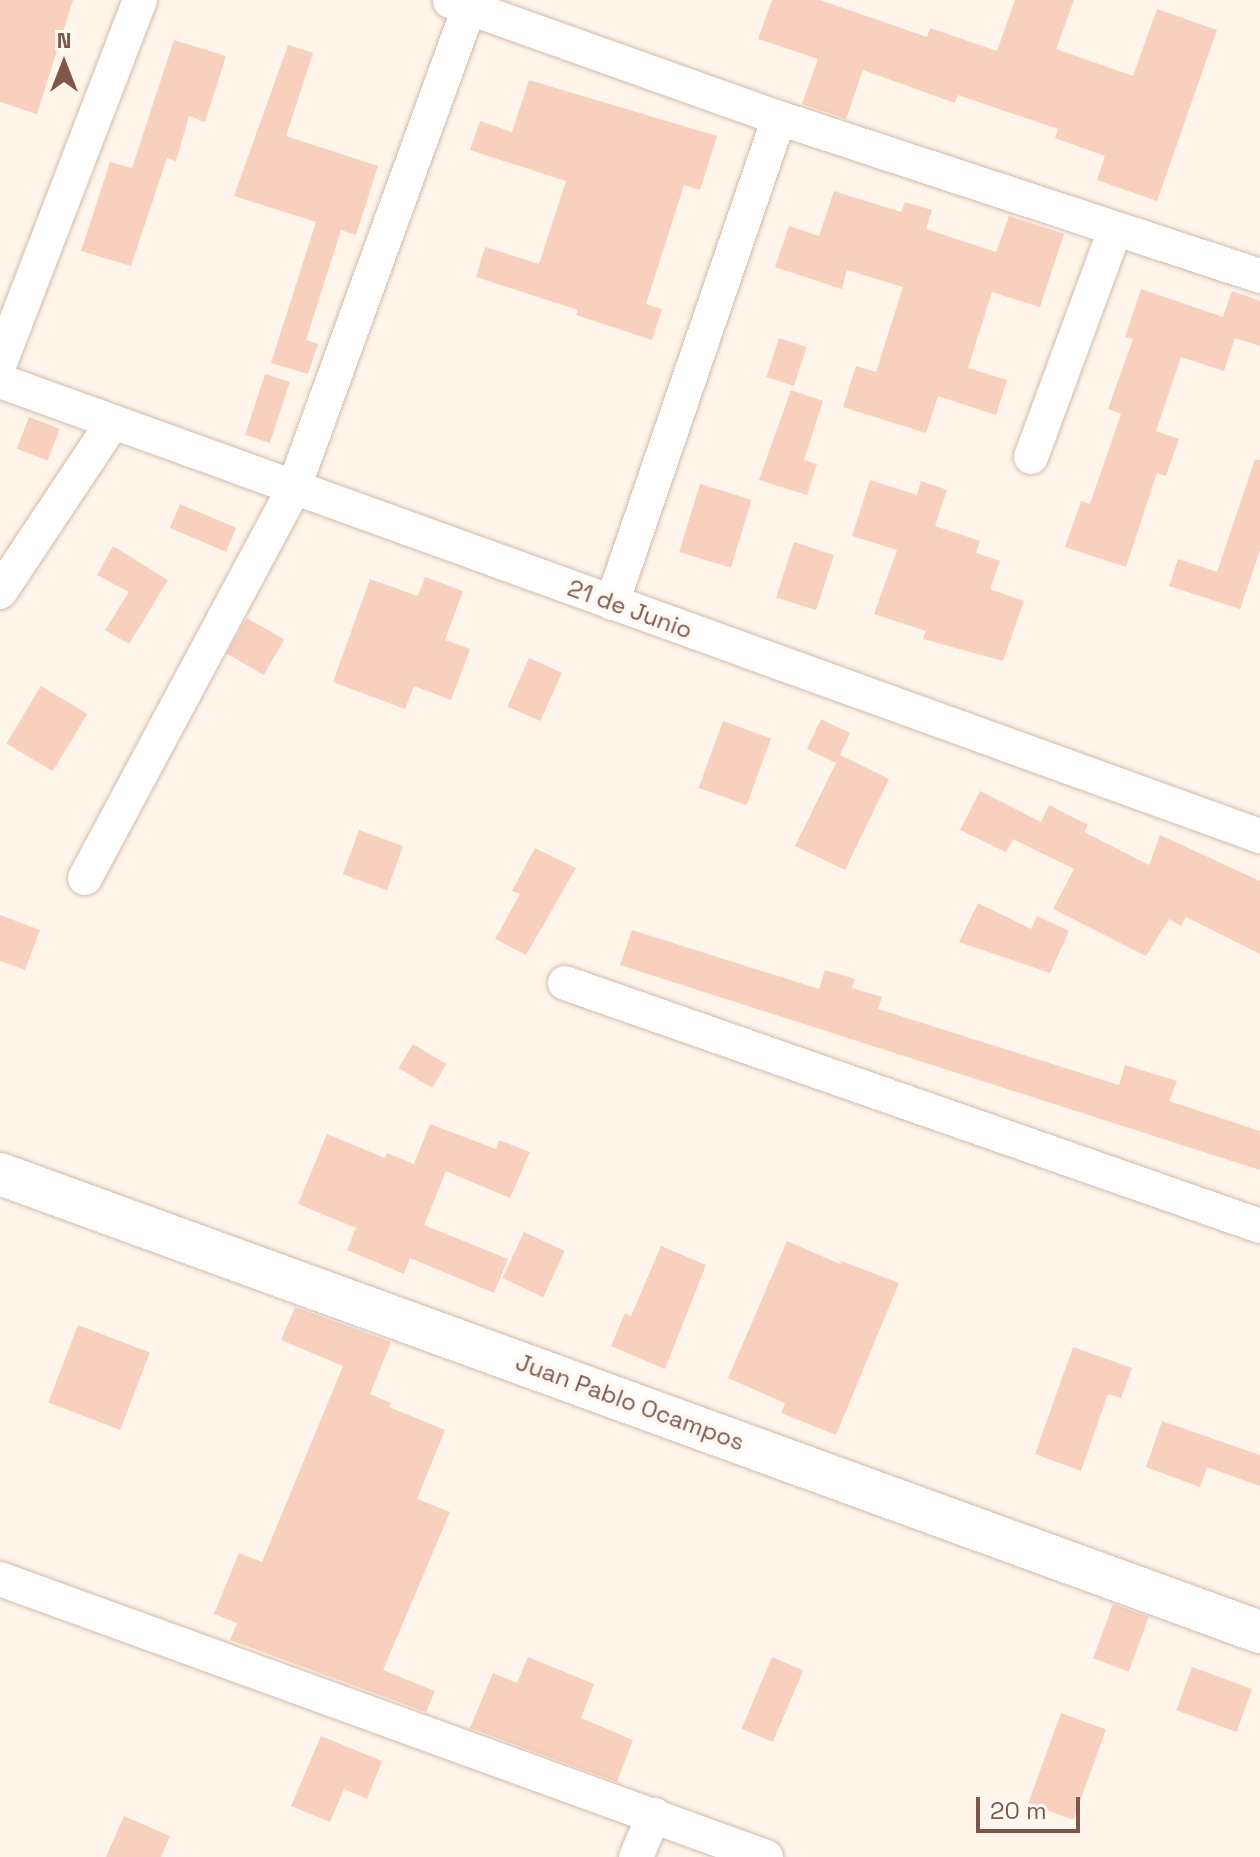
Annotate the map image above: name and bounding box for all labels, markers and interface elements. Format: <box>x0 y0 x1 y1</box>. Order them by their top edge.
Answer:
north arrow <box>24 24 104 104</box>
text: N <box>57 26 71 54</box>
street label: 21 de Junio <box>564 573 696 645</box>
street label: Juan Pablo Ocampos <box>512 1347 748 1457</box>
scale bar <box>980 1781 1084 1831</box>
text: 20 m <box>990 1795 1047 1826</box>

